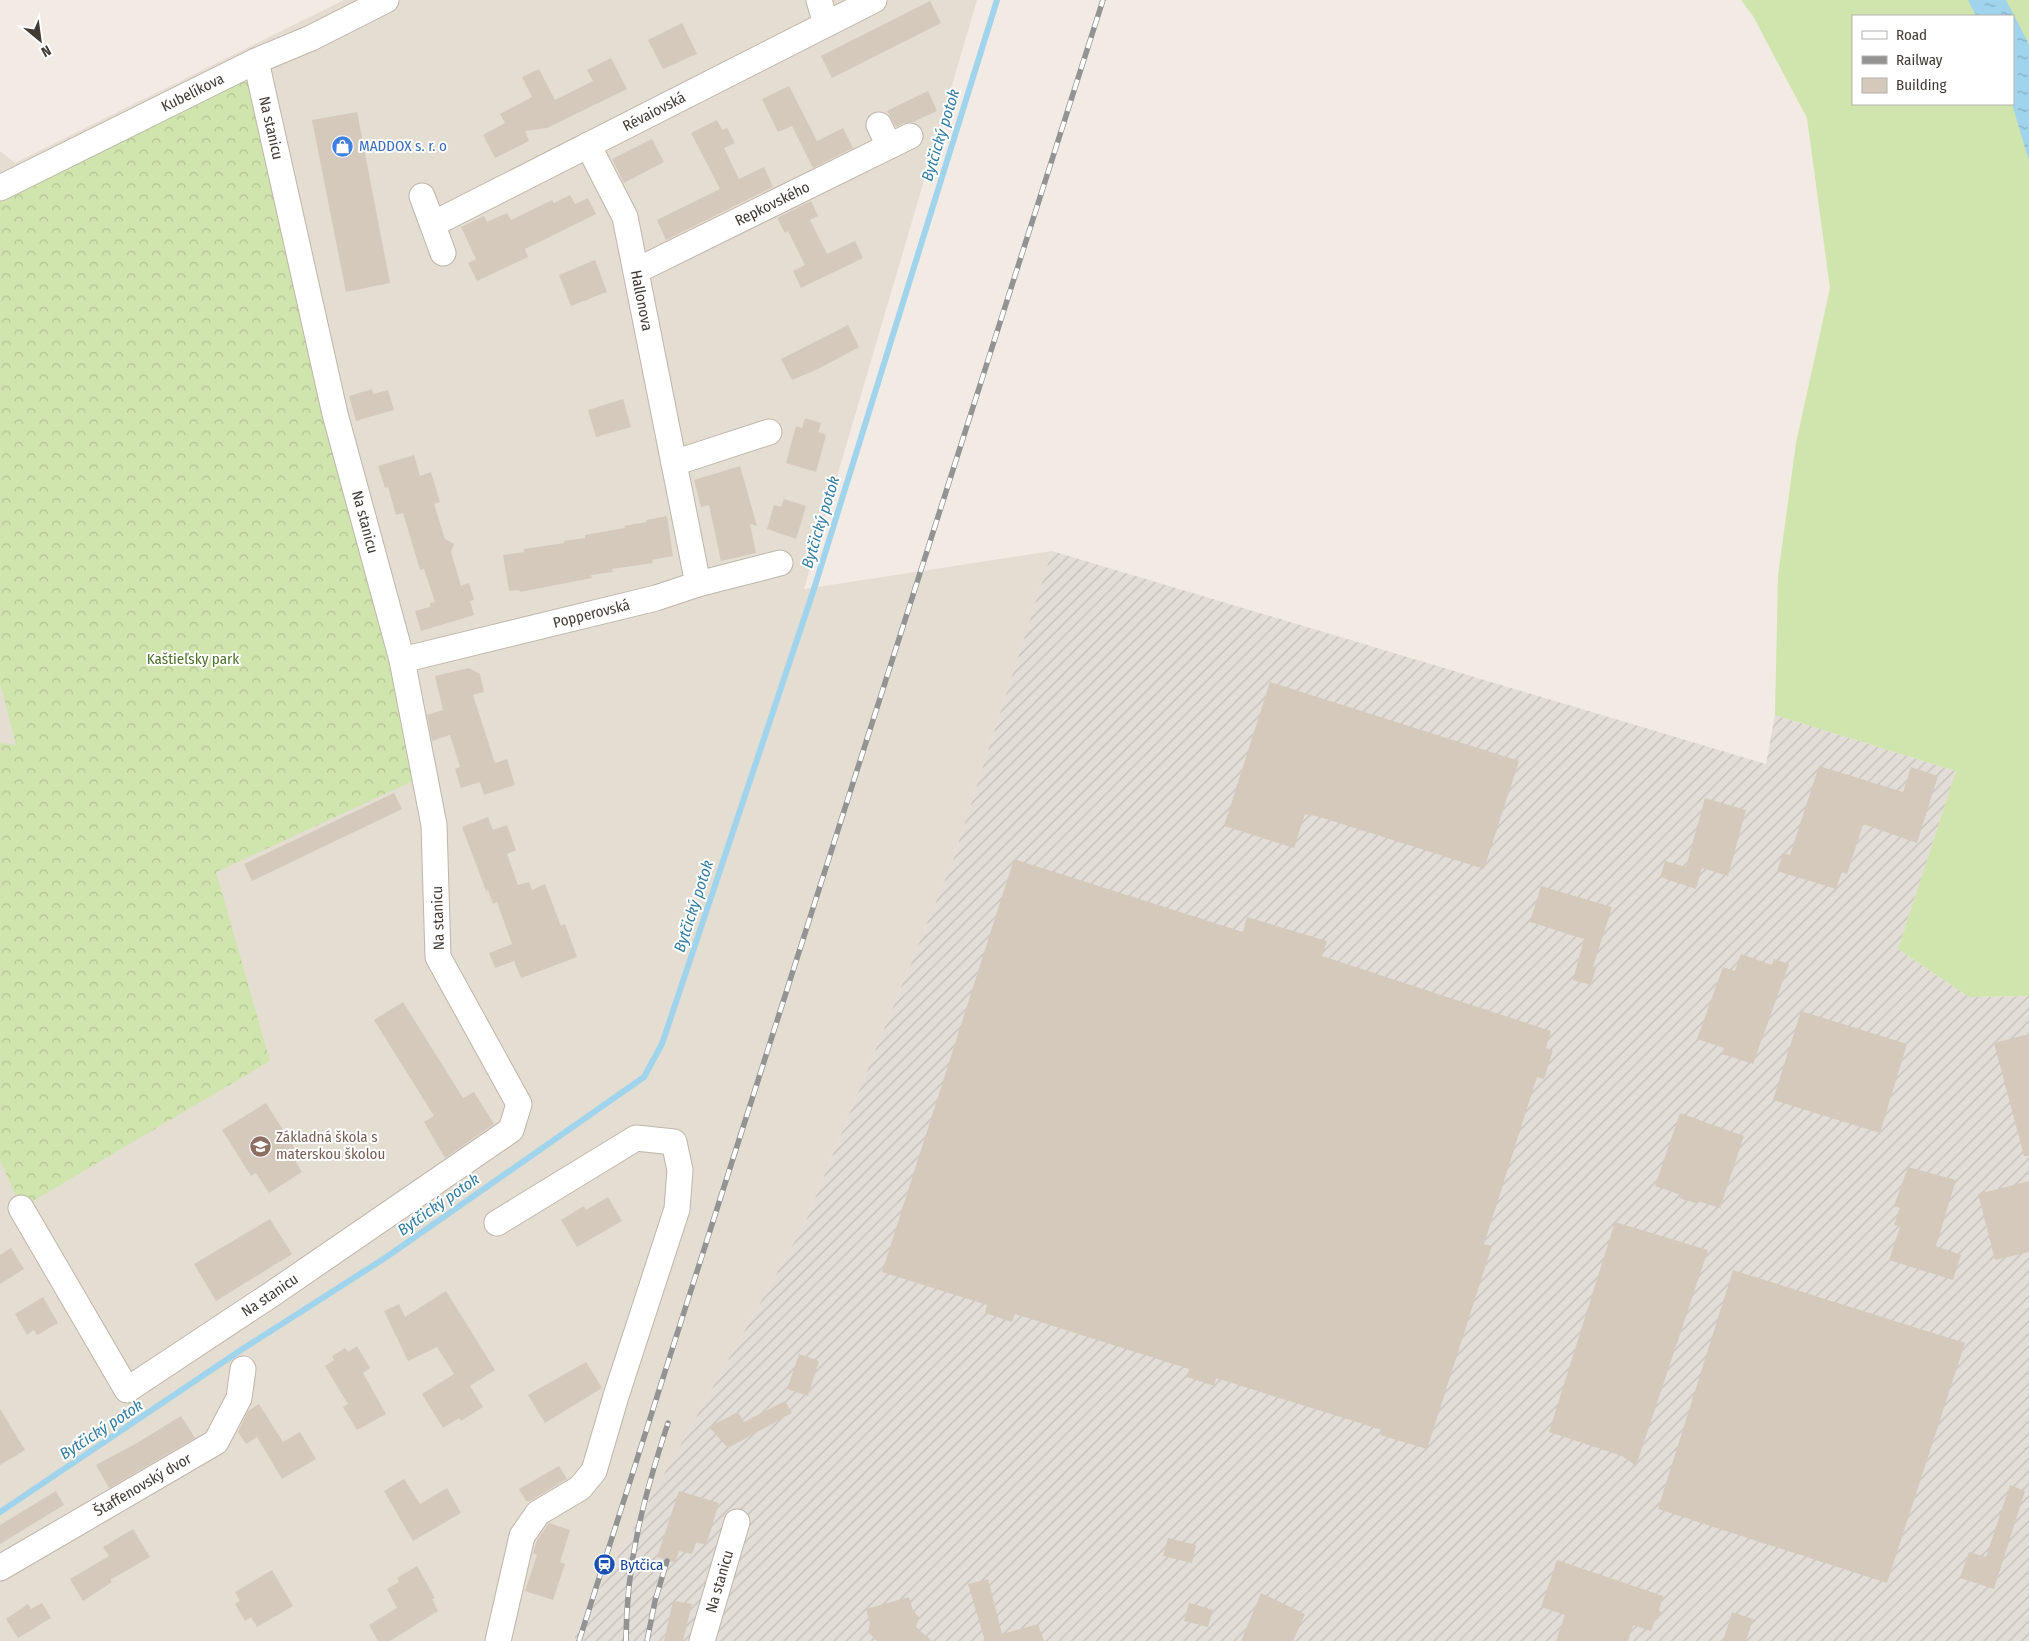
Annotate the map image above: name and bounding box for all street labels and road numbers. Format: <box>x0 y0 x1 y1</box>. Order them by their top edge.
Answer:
street label: Kubelíkova <box>158 69 227 116</box>
street label: Révaiovská <box>620 88 688 135</box>
street label: Na stanicu <box>255 95 287 161</box>
street label: Repkovského <box>732 178 813 230</box>
street label: Hallonova <box>627 268 656 332</box>
street label: Na stanicu <box>348 489 382 555</box>
street label: Popperovská <box>551 596 632 632</box>
street label: Na stanicu <box>428 886 448 950</box>
street label: Na stanicu <box>238 1270 302 1321</box>
street label: Štaffenovský dvor <box>91 1449 195 1520</box>
street label: Na stanicu <box>702 1548 737 1615</box>

